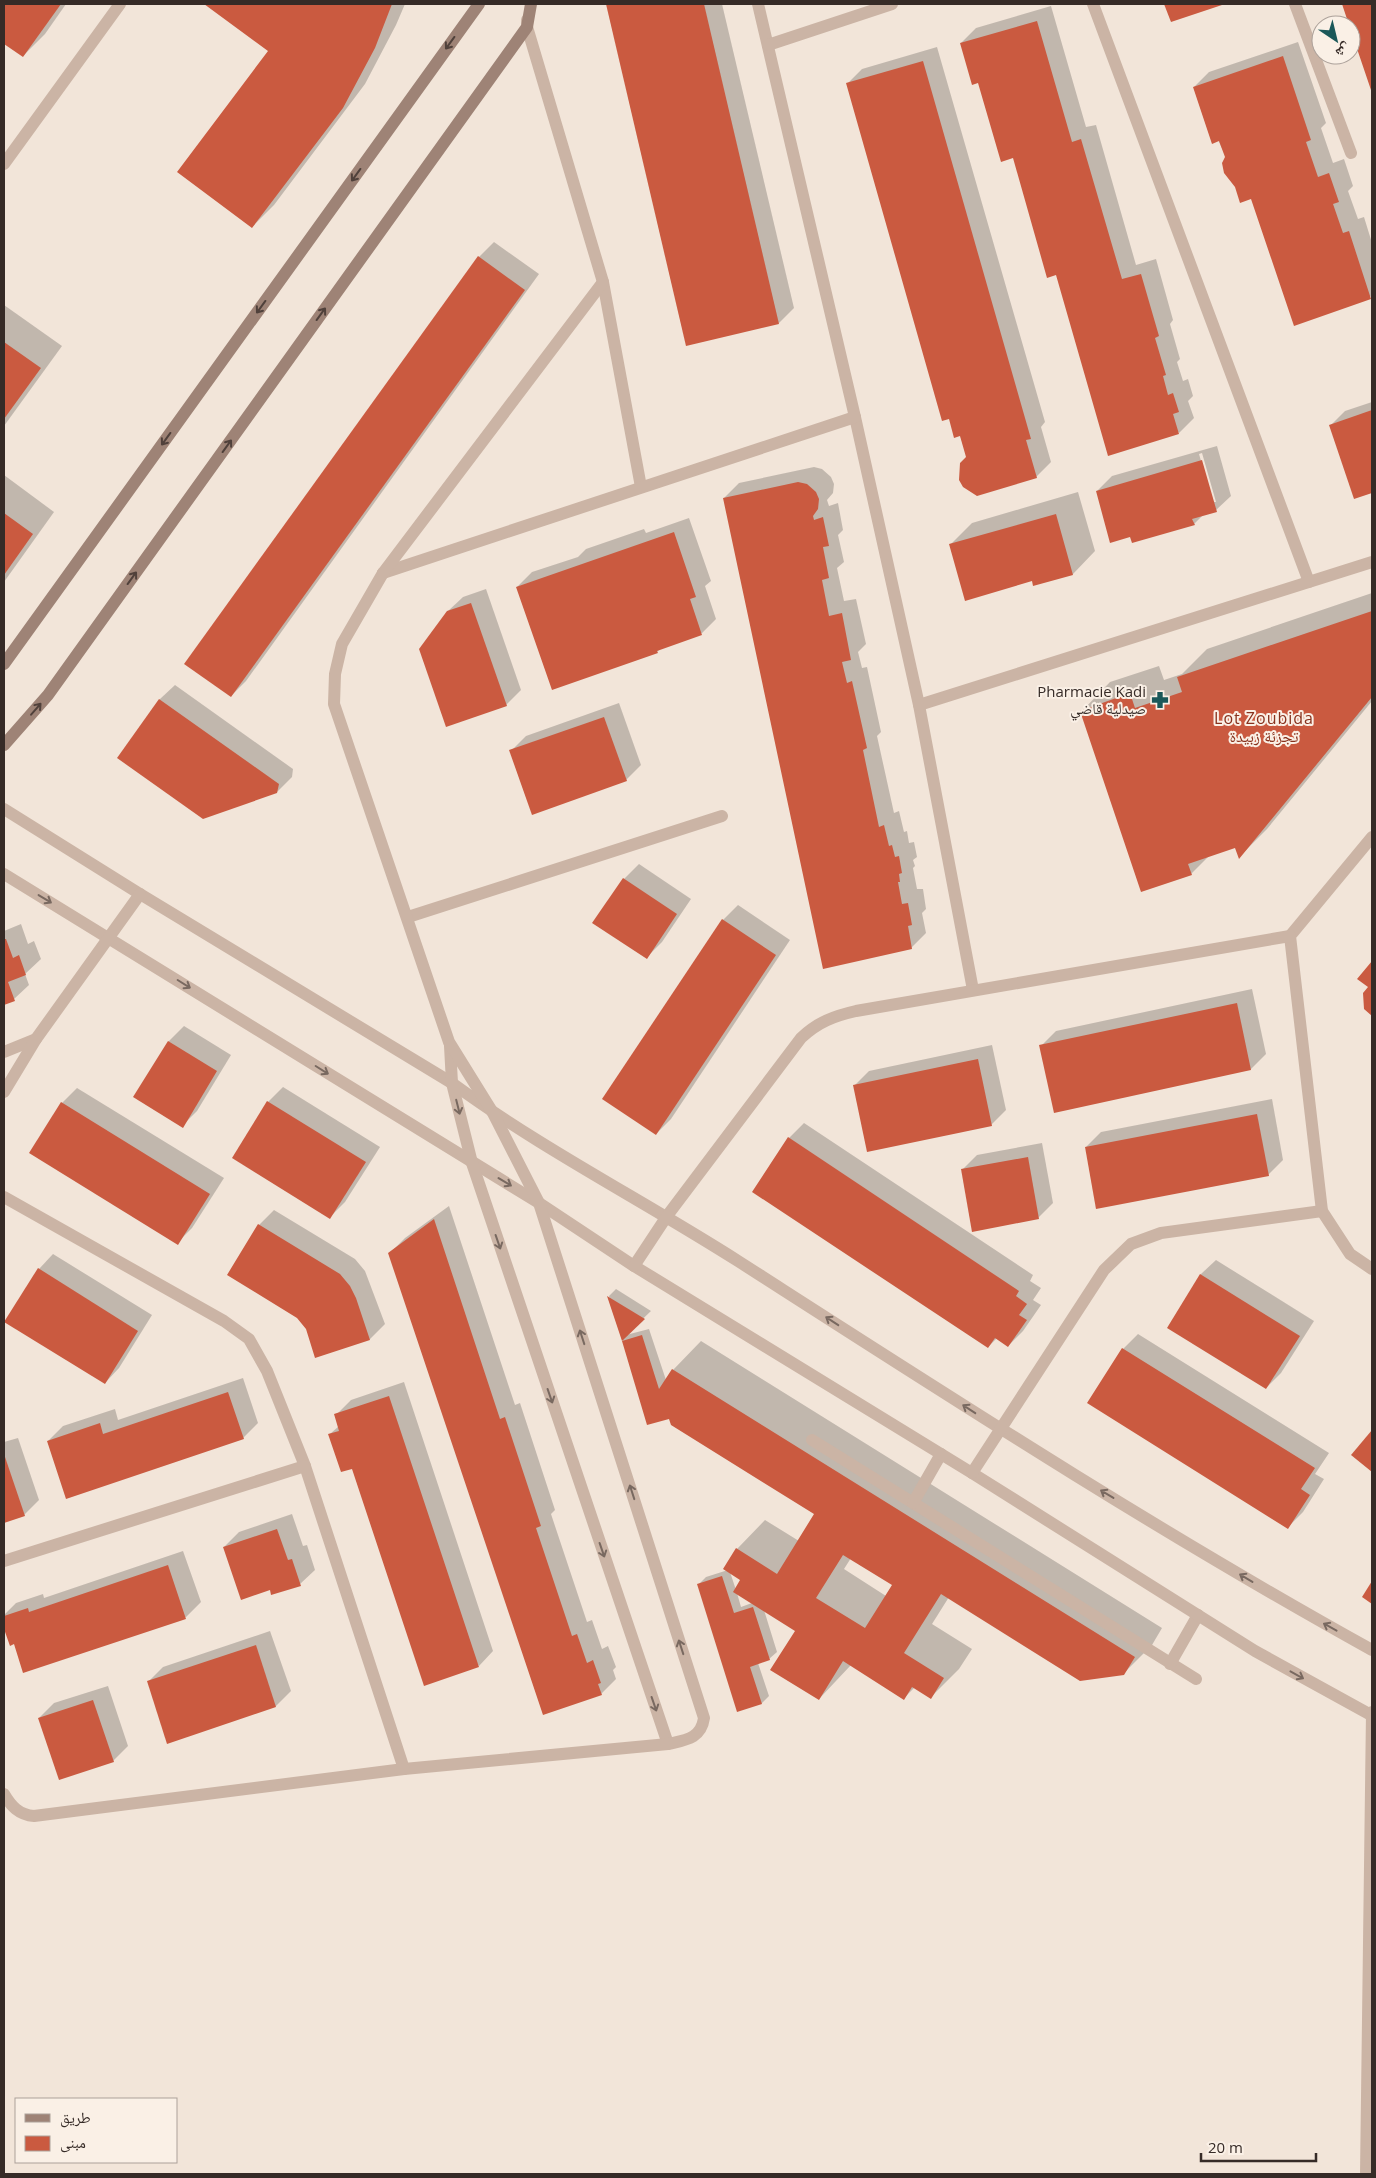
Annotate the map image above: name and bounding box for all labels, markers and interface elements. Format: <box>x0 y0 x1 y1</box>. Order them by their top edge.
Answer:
north arrow <box>1311 15 1361 65</box>
one-way arrow <box>445 36 456 49</box>
text: ش <box>1332 39 1355 63</box>
one-way arrow <box>351 168 361 182</box>
one-way arrow <box>256 300 266 314</box>
one-way arrow <box>316 307 327 321</box>
one-way arrow <box>161 432 171 446</box>
one-way arrow <box>222 439 232 453</box>
one-way arrow <box>127 571 137 585</box>
place label: Pharmacie Kadi صيدلية قاضي <box>1037 681 1146 721</box>
pharmacy icon: Pharmacie Kadi صيدلية قاضي <box>1150 690 1170 710</box>
one-way arrow <box>30 702 42 715</box>
district label: Lot Zoubida تجزئة زبيدة <box>1214 707 1314 747</box>
one-way arrow <box>38 895 52 905</box>
one-way arrow <box>176 980 190 990</box>
one-way arrow <box>315 1064 329 1075</box>
one-way arrow <box>454 1099 463 1115</box>
one-way arrow <box>498 1178 512 1188</box>
one-way arrow <box>494 1234 504 1250</box>
one-way arrow <box>825 1316 839 1326</box>
one-way arrow <box>577 1330 586 1346</box>
one-way arrow <box>546 1388 556 1404</box>
one-way arrow <box>962 1403 976 1413</box>
one-way arrow <box>626 1485 636 1501</box>
one-way arrow <box>1100 1488 1114 1499</box>
one-way arrow <box>598 1542 607 1557</box>
one-way arrow <box>1239 1572 1253 1582</box>
one-way arrow <box>1323 1621 1338 1631</box>
one-way arrow <box>676 1639 686 1655</box>
one-way arrow <box>1290 1670 1304 1680</box>
one-way arrow <box>650 1696 659 1711</box>
legend <box>15 2098 178 2163</box>
text: طريق <box>60 2107 91 2128</box>
scale bar <box>1201 2130 1316 2162</box>
text: مبنى <box>60 2132 86 2153</box>
text: 20 m <box>1208 2137 1243 2157</box>

